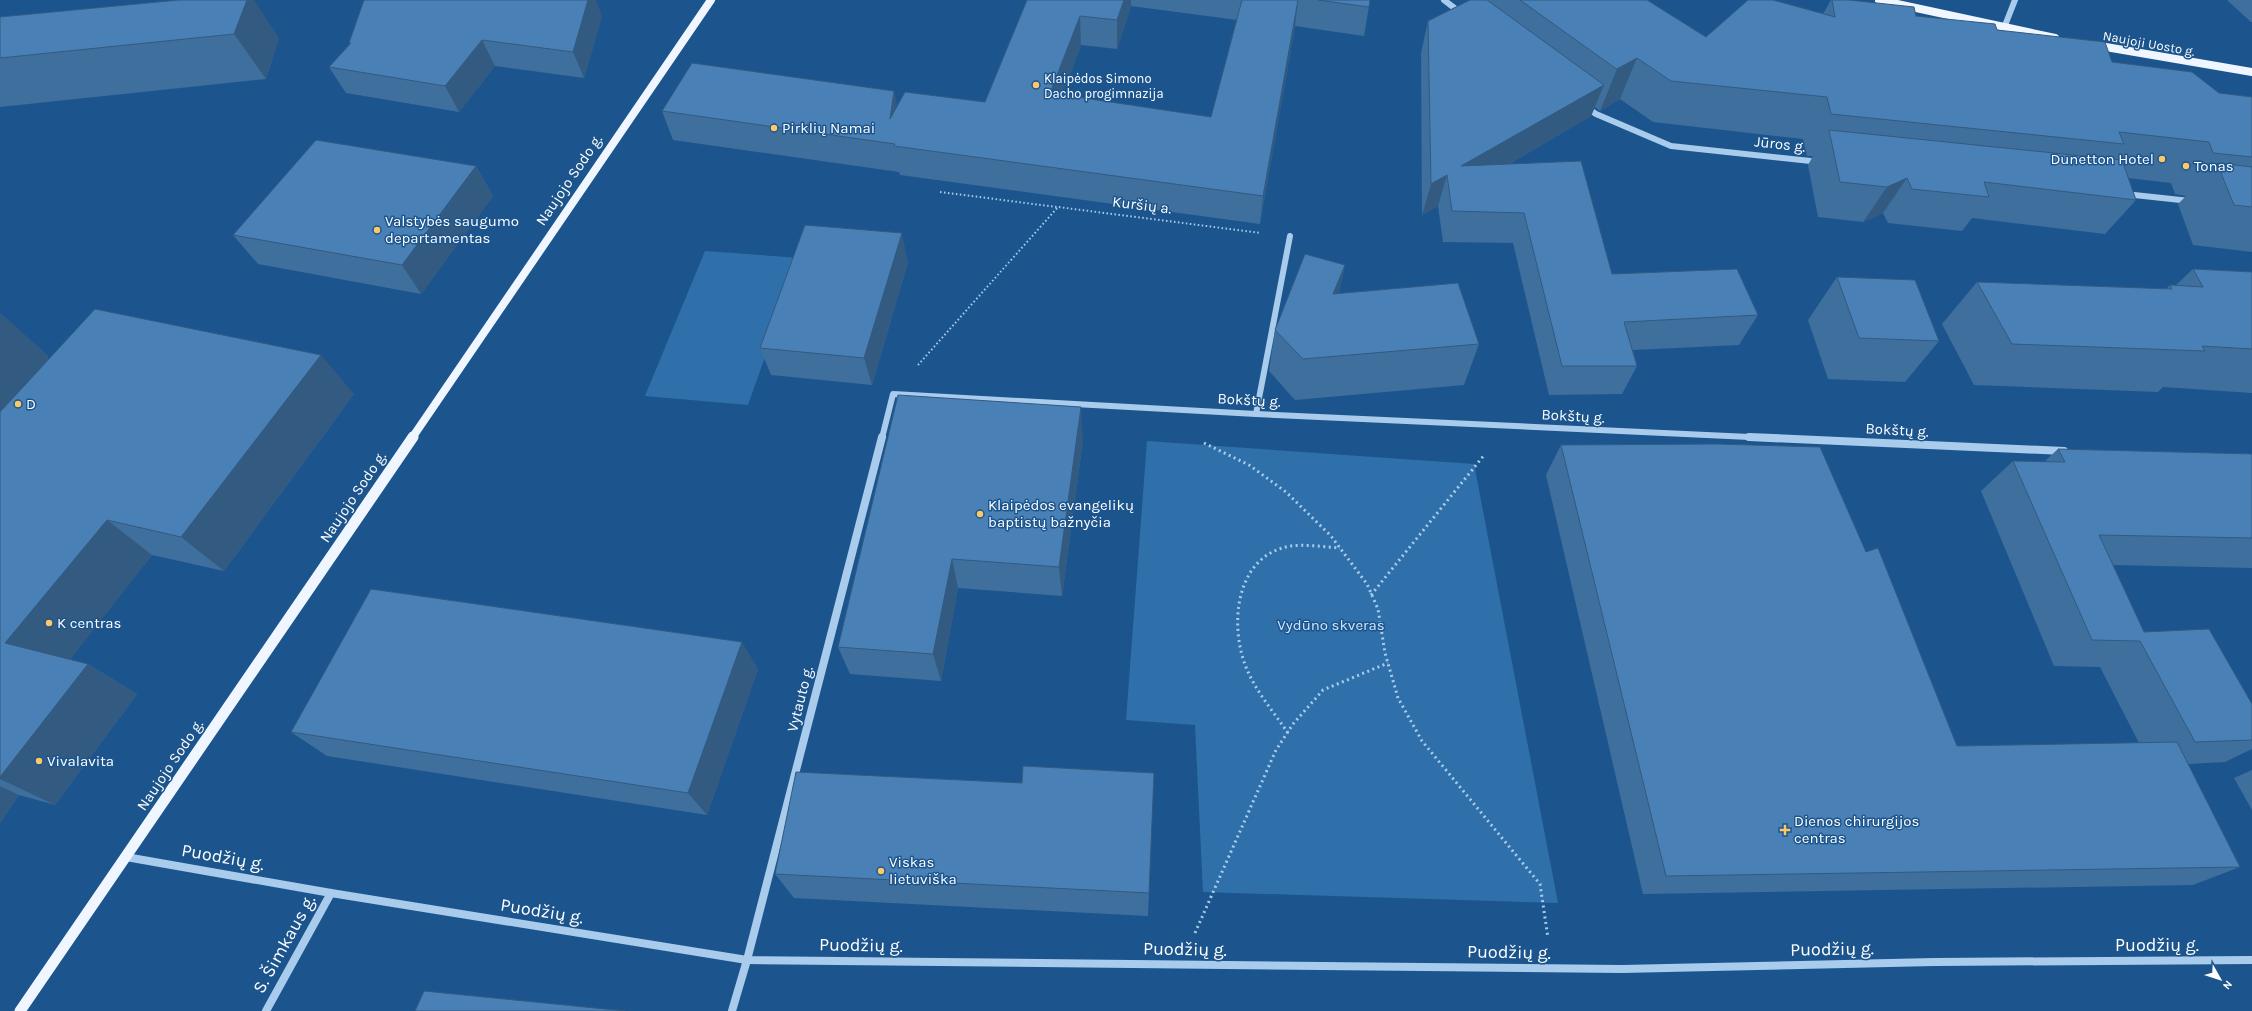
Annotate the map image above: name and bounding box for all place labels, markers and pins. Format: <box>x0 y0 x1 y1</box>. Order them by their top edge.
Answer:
place label: Klaipėdos Simono Dacho progimnazija <box>1044 71 1164 101</box>
marker: Klaipėdos Simono Dacho progimnazija <box>1031 80 1041 90</box>
place label: Pirklių Namai <box>782 119 875 137</box>
marker: Pirklių Namai <box>769 123 779 133</box>
place label: Dunetton Hotel <box>2050 150 2154 168</box>
marker: Dunetton Hotel <box>2157 154 2167 164</box>
place label: Tonas <box>2194 157 2234 175</box>
marker: Tonas <box>2181 161 2191 171</box>
place label: Valstybės saugumo departamentas <box>385 212 519 247</box>
marker: Valstybės saugumo departamentas <box>372 225 382 235</box>
place label: D <box>26 395 36 413</box>
marker: D <box>13 399 23 409</box>
place label: Klaipėdos evangelikų baptistų bažnyčia <box>988 496 1134 531</box>
marker: Klaipėdos evangelikų baptistų bažnyčia <box>975 509 985 519</box>
place label: K centras <box>57 614 121 632</box>
marker: K centras <box>44 618 54 628</box>
place label: Vivalavita <box>47 752 114 770</box>
marker: Vivalavita <box>34 756 44 766</box>
place label: Dienos chirurgijos centras <box>1794 812 1919 847</box>
marker: Dienos chirurgijos centras <box>1779 824 1791 836</box>
place label: Viskas lietuviška <box>889 853 957 888</box>
marker: Viskas lietuviška <box>876 866 886 876</box>

